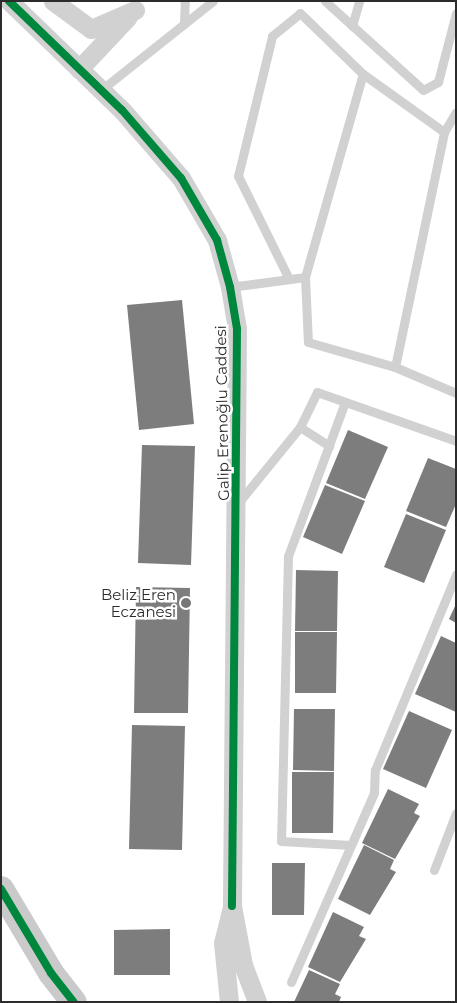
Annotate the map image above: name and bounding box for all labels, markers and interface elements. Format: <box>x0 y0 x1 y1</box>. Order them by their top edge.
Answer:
street label: Galip Erenoğlu Caddesi <box>211 325 233 501</box>
place label: Beliz Eren Eczanesi <box>101 585 176 620</box>
marker: Beliz Eren Eczanesi <box>180 597 192 609</box>

